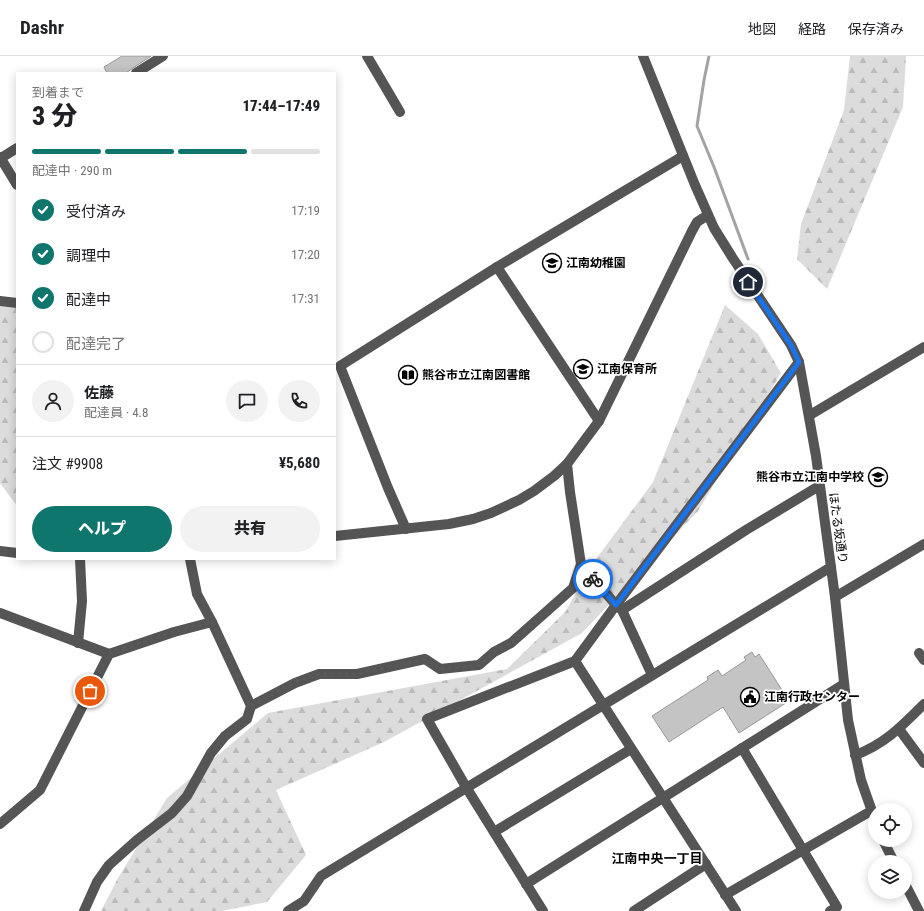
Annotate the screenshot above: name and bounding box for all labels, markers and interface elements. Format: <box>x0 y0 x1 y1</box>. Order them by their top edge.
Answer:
text: Dashr <box>20 16 64 39</box>
text: 地図 <box>748 21 776 37</box>
text: 経路 <box>798 21 826 37</box>
text: 保存済み <box>848 21 904 37</box>
text: 到着まで <box>32 85 84 100</box>
text: 17:44–17:49 <box>242 97 320 115</box>
text: 3 分 <box>32 101 77 131</box>
text: 配達中 · 290 m <box>32 163 112 178</box>
icon: check <box>32 199 54 221</box>
text: 受付済み <box>66 203 126 221</box>
text: 17:19 <box>291 203 320 218</box>
icon: check <box>32 243 54 265</box>
text: 調理中 <box>66 247 111 265</box>
text: 17:20 <box>291 247 320 262</box>
school or university icon: 江南幼稚園 <box>541 252 563 274</box>
place label: 江南幼稚園 <box>566 256 626 270</box>
pin <box>731 265 765 299</box>
icon: home <box>737 271 759 293</box>
icon: check <box>32 287 54 309</box>
text: 配達中 <box>66 291 111 309</box>
text: 17:31 <box>291 291 320 306</box>
text: 配達完了 <box>66 335 126 353</box>
school or university icon: 江南保育所 <box>572 358 594 380</box>
place label: 江南保育所 <box>597 362 657 376</box>
library icon: 熊谷市立江南図書館 <box>397 364 419 386</box>
place label: 熊谷市立江南図書館 <box>422 368 530 382</box>
button: person <box>32 380 74 422</box>
button: chat <box>226 380 268 422</box>
button: phone <box>278 380 320 422</box>
text: 佐藤 <box>84 384 114 402</box>
text: 配達員 · 4.8 <box>84 405 148 420</box>
text: ¥5,680 <box>279 454 320 472</box>
text: 注文 #9908 <box>32 455 103 473</box>
school or university icon: 熊谷市立江南中学校 <box>867 466 889 488</box>
place label: 熊谷市立江南中学校 <box>756 470 864 484</box>
street label: ほたる坂通り <box>826 491 850 565</box>
button: ヘルプ <box>32 506 172 552</box>
button: 共有 <box>180 506 320 552</box>
courier <box>573 559 613 599</box>
icon: bike <box>582 568 604 590</box>
pin <box>73 674 107 708</box>
icon: bag <box>79 680 101 702</box>
public building icon: 江南行政センター <box>739 686 761 708</box>
place label: 江南行政センター <box>764 690 860 704</box>
map controls <box>868 803 912 899</box>
button: locate <box>868 803 912 847</box>
district label: 江南中央一丁目 <box>611 851 703 866</box>
button: layers <box>868 855 912 899</box>

